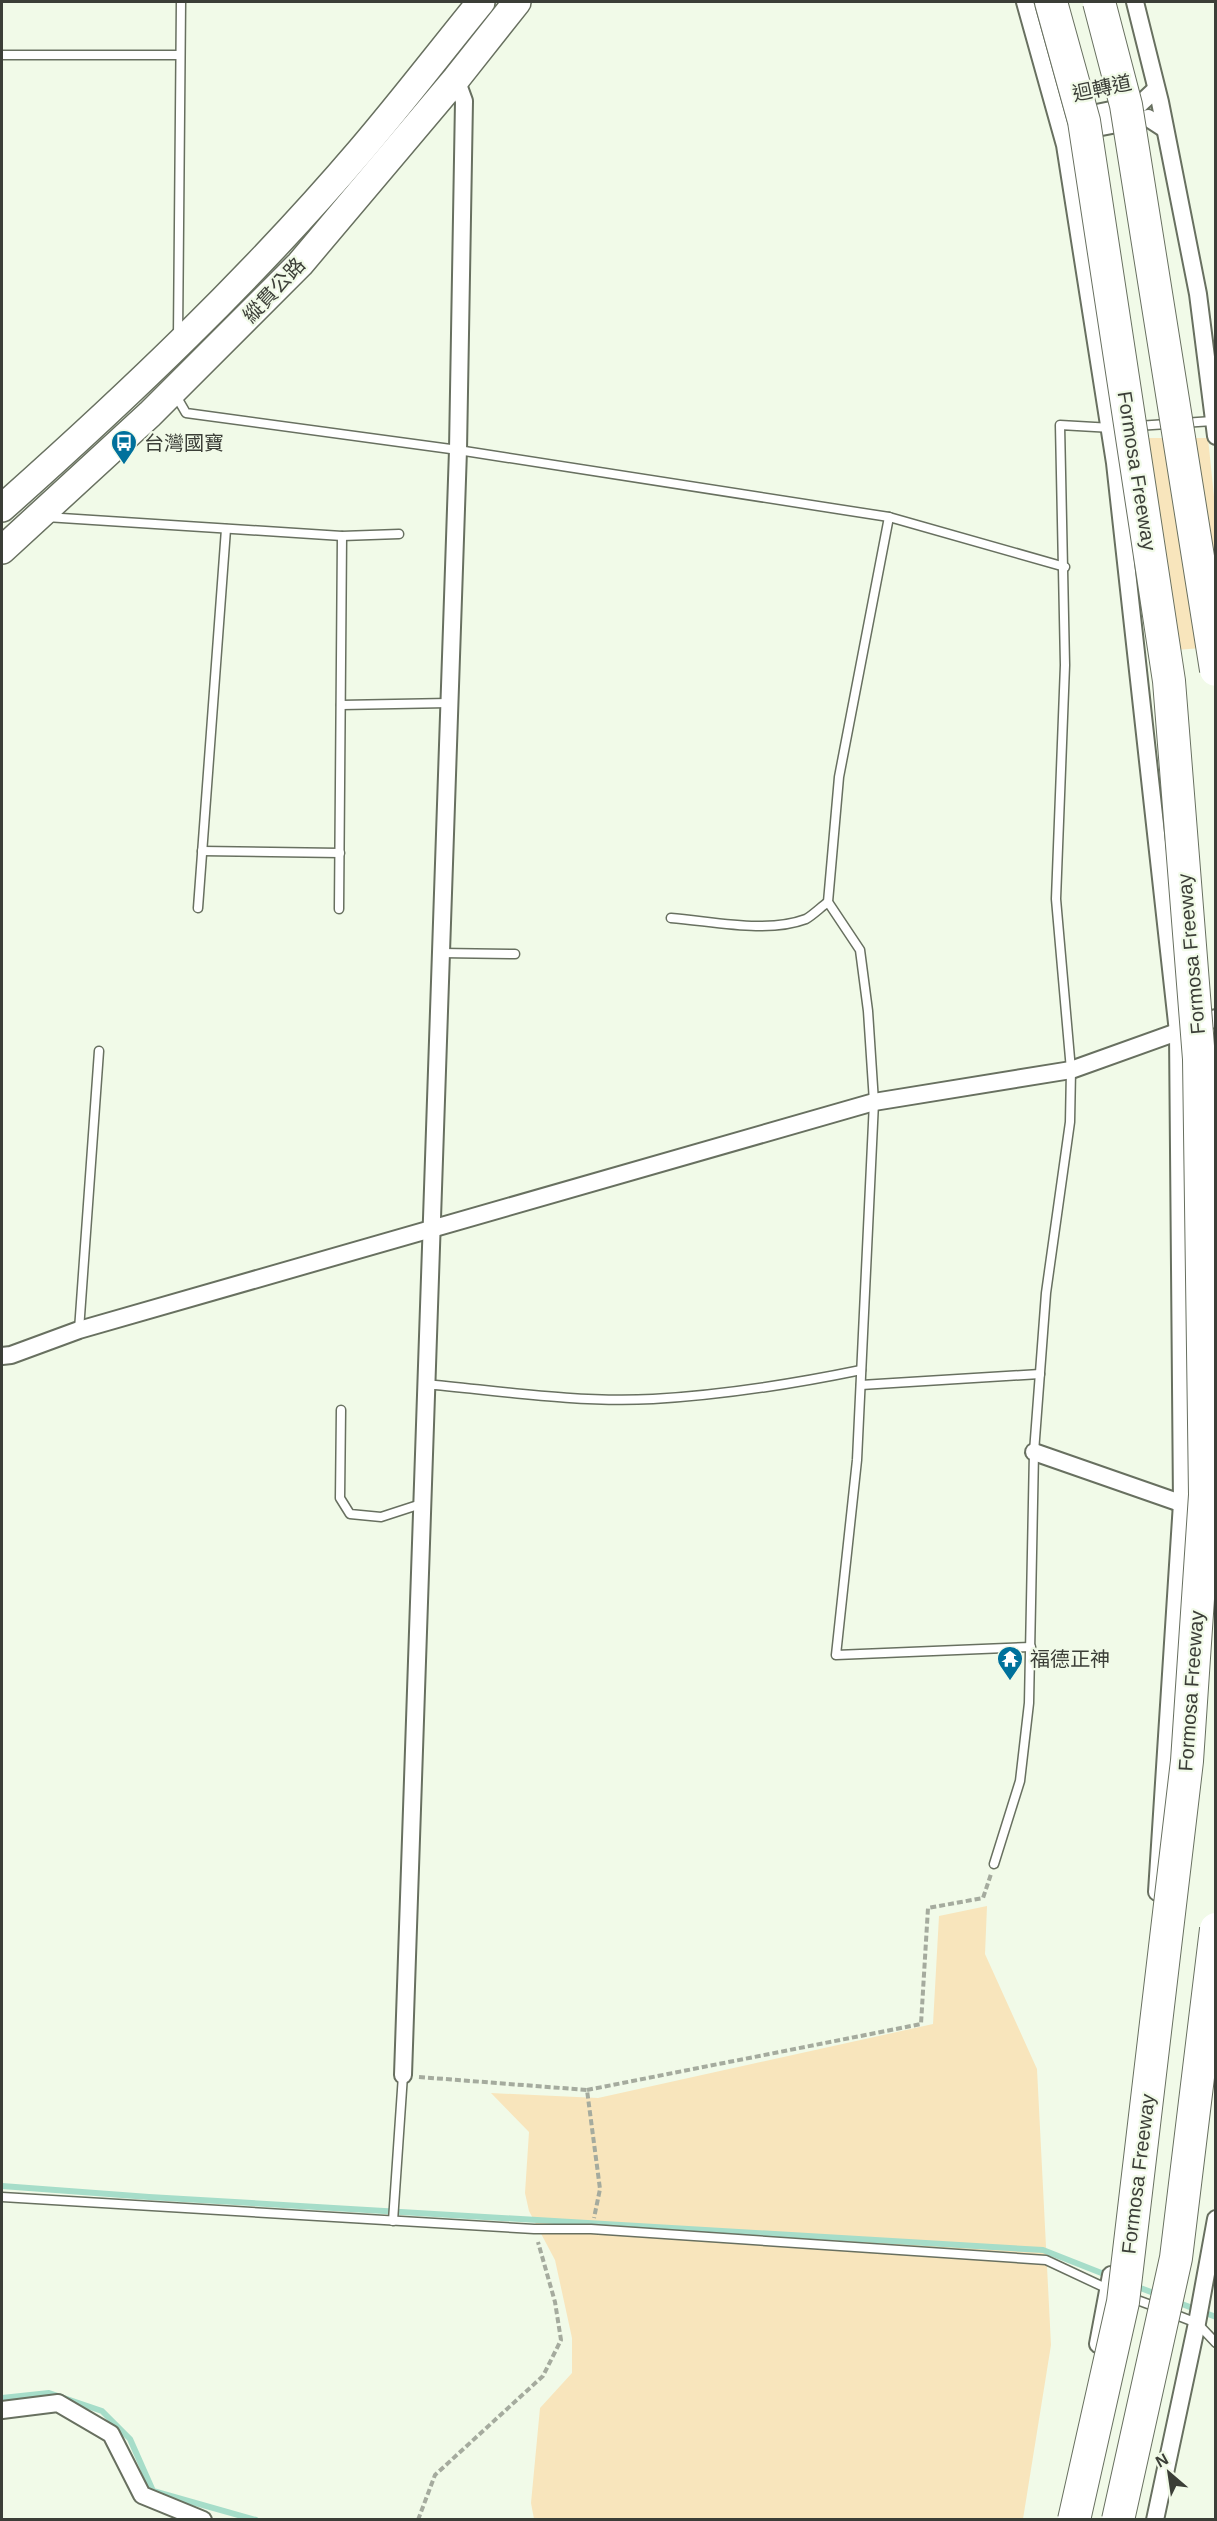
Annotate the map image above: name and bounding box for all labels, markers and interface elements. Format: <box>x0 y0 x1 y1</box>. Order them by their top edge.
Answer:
street label: 迴轉道 <box>1070 71 1134 105</box>
street label: 縱貫公路 <box>239 253 309 327</box>
street label: Formosa Freeway <box>1114 390 1160 552</box>
bus stop icon: 台灣國寶 <box>109 428 139 466</box>
place label: 台灣國寶 <box>144 432 224 454</box>
street label: Formosa Freeway <box>1173 873 1209 1035</box>
street label: Formosa Freeway <box>1174 1610 1208 1772</box>
temple icon: 福德正神 <box>995 1644 1025 1682</box>
place label: 福德正神 <box>1030 1648 1110 1670</box>
street label: Formosa Freeway <box>1117 2093 1159 2255</box>
north arrow <box>1139 2443 1199 2503</box>
text: N <box>1153 2450 1171 2471</box>

